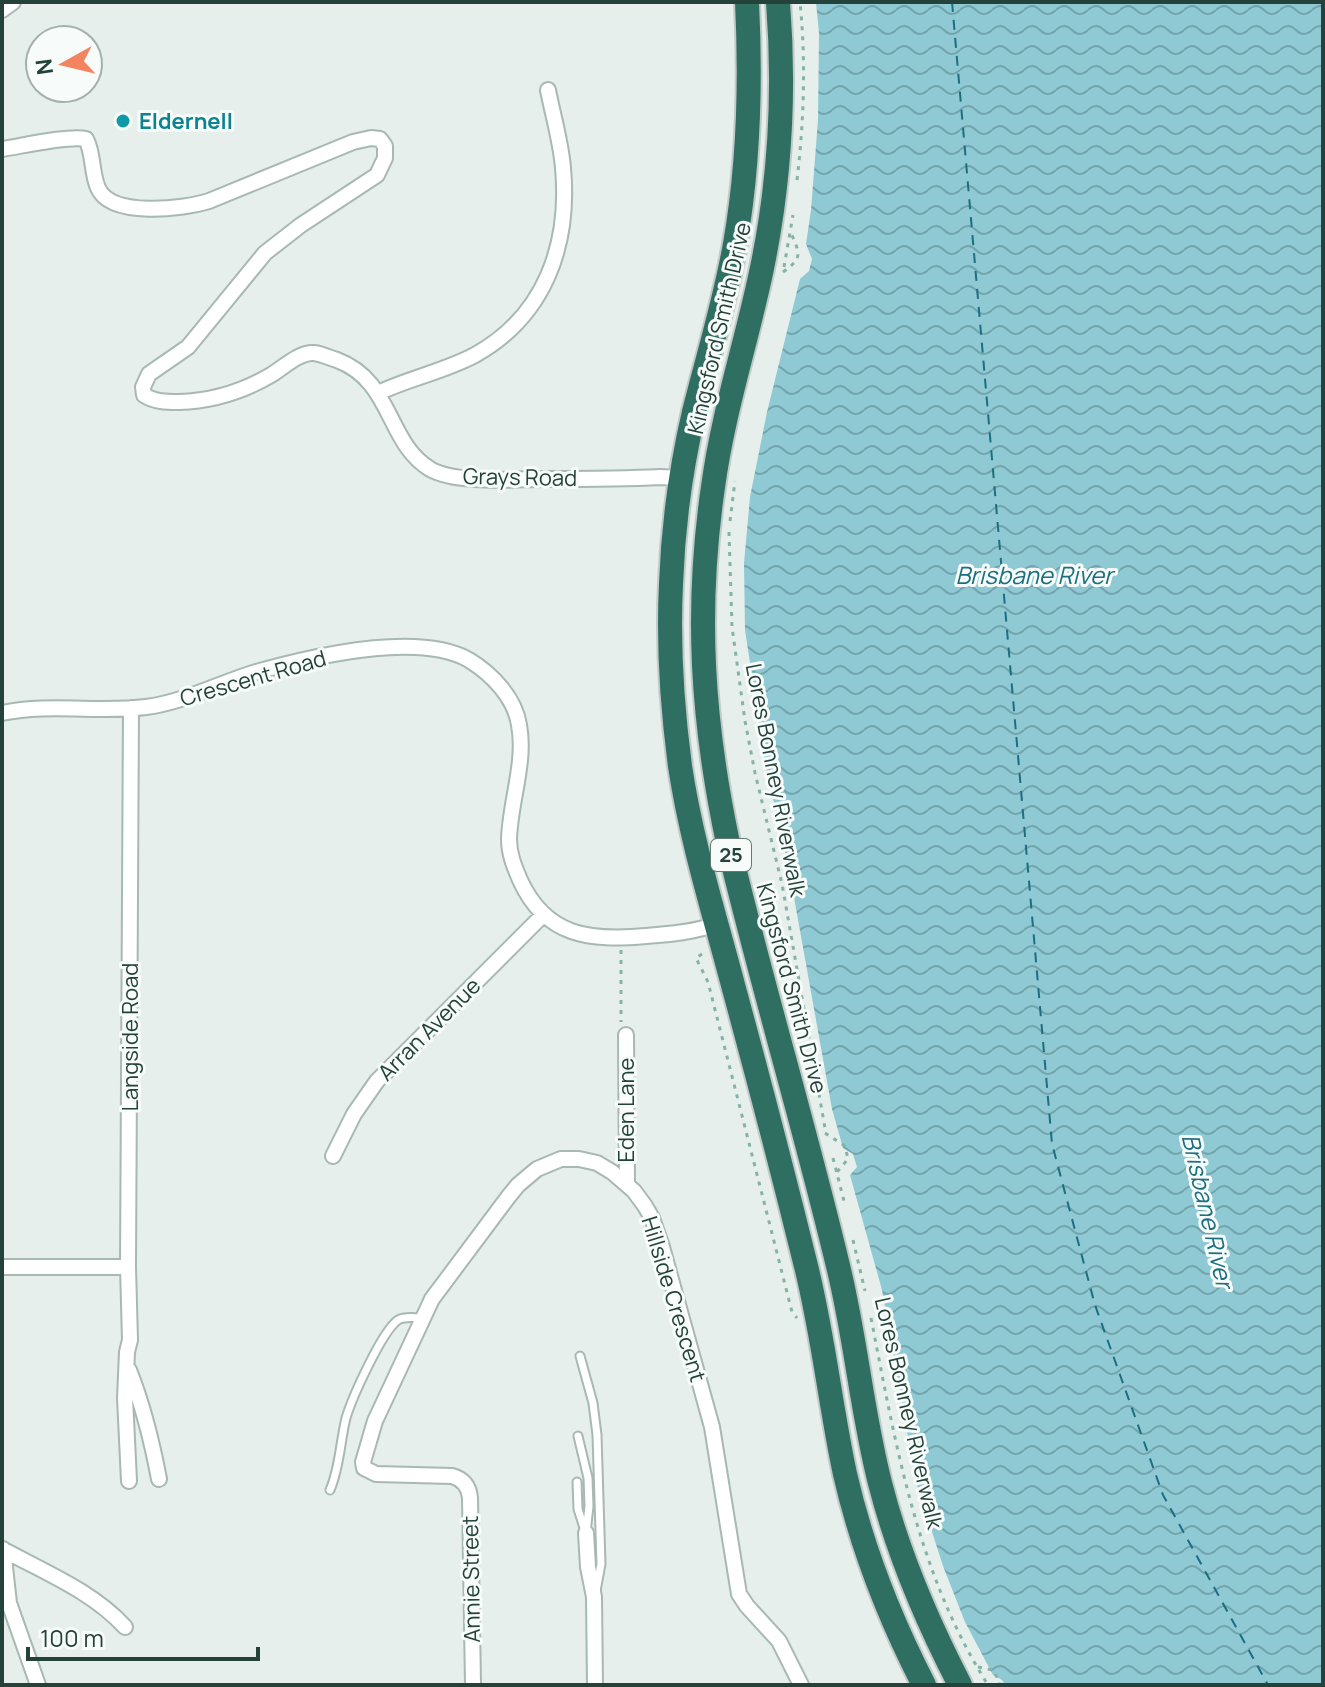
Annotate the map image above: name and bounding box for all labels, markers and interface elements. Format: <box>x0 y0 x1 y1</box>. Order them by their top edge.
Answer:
north arrow <box>24 24 104 104</box>
text: N <box>28 57 60 77</box>
place label: Eldernell <box>139 106 233 136</box>
marker: Eldernell <box>114 112 132 130</box>
street label: Kingsford Smith Drive <box>680 219 758 437</box>
street label: Grays Road <box>463 461 577 493</box>
water label: Brisbane River <box>955 558 1116 591</box>
street label: Crescent Road <box>176 643 330 713</box>
street label: Lores Bonney Riverwalk <box>739 661 814 900</box>
road number: 25 <box>711 839 751 871</box>
street label: Kingsford Smith Drive <box>750 880 835 1097</box>
street label: Langside Road <box>115 963 145 1111</box>
street label: Arran Avenue <box>371 971 487 1087</box>
street label: Eden Lane <box>611 1057 641 1162</box>
water label: Brisbane River <box>1175 1130 1243 1294</box>
street label: Hillside Crescent <box>635 1213 713 1386</box>
street label: Lores Bonney Riverwalk <box>868 1294 951 1533</box>
street label: Annie Street <box>455 1515 487 1643</box>
scale bar <box>28 1611 258 1661</box>
text: 100 m <box>40 1621 104 1654</box>

